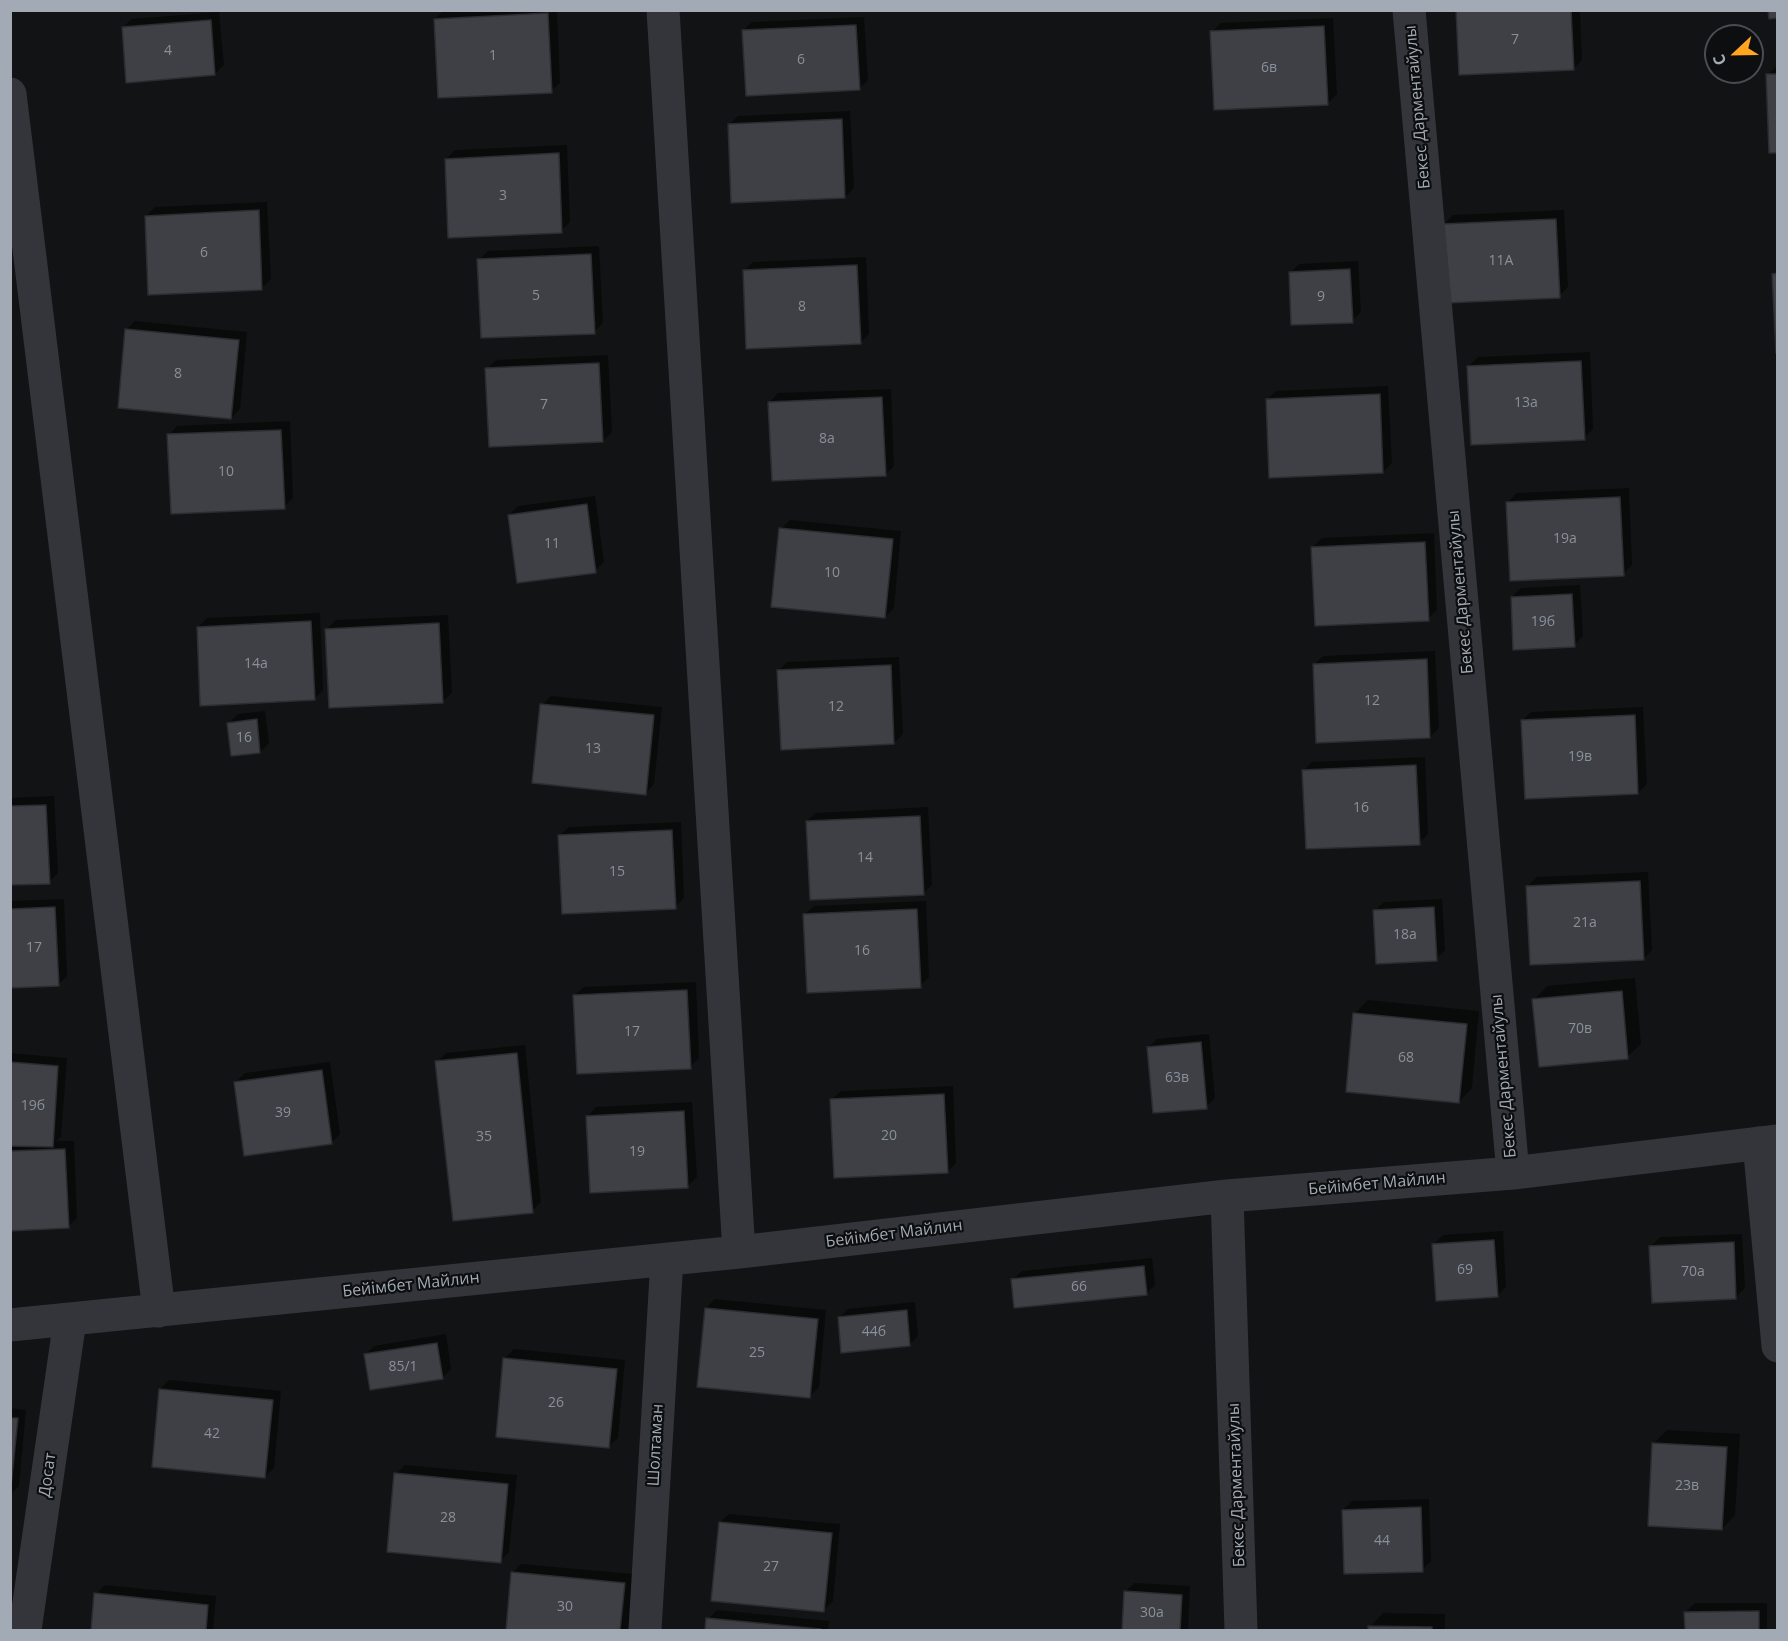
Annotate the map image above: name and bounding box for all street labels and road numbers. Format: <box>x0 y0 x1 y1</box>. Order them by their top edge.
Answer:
street label: Бекес Дарментайулы <box>1401 24 1435 190</box>
street label: Бекес Дарментайулы <box>1444 509 1478 675</box>
street label: Бекес Дарментайулы <box>1487 993 1521 1159</box>
street label: Бейімбет Майлин <box>1308 1168 1446 1200</box>
street label: Бейімбет Майлин <box>824 1216 964 1252</box>
street label: Бейімбет Майлин <box>341 1268 481 1302</box>
street label: Шолтаман <box>644 1403 668 1487</box>
street label: Бекес Дарментайулы <box>1225 1403 1249 1567</box>
street label: Досат <box>35 1452 61 1498</box>

